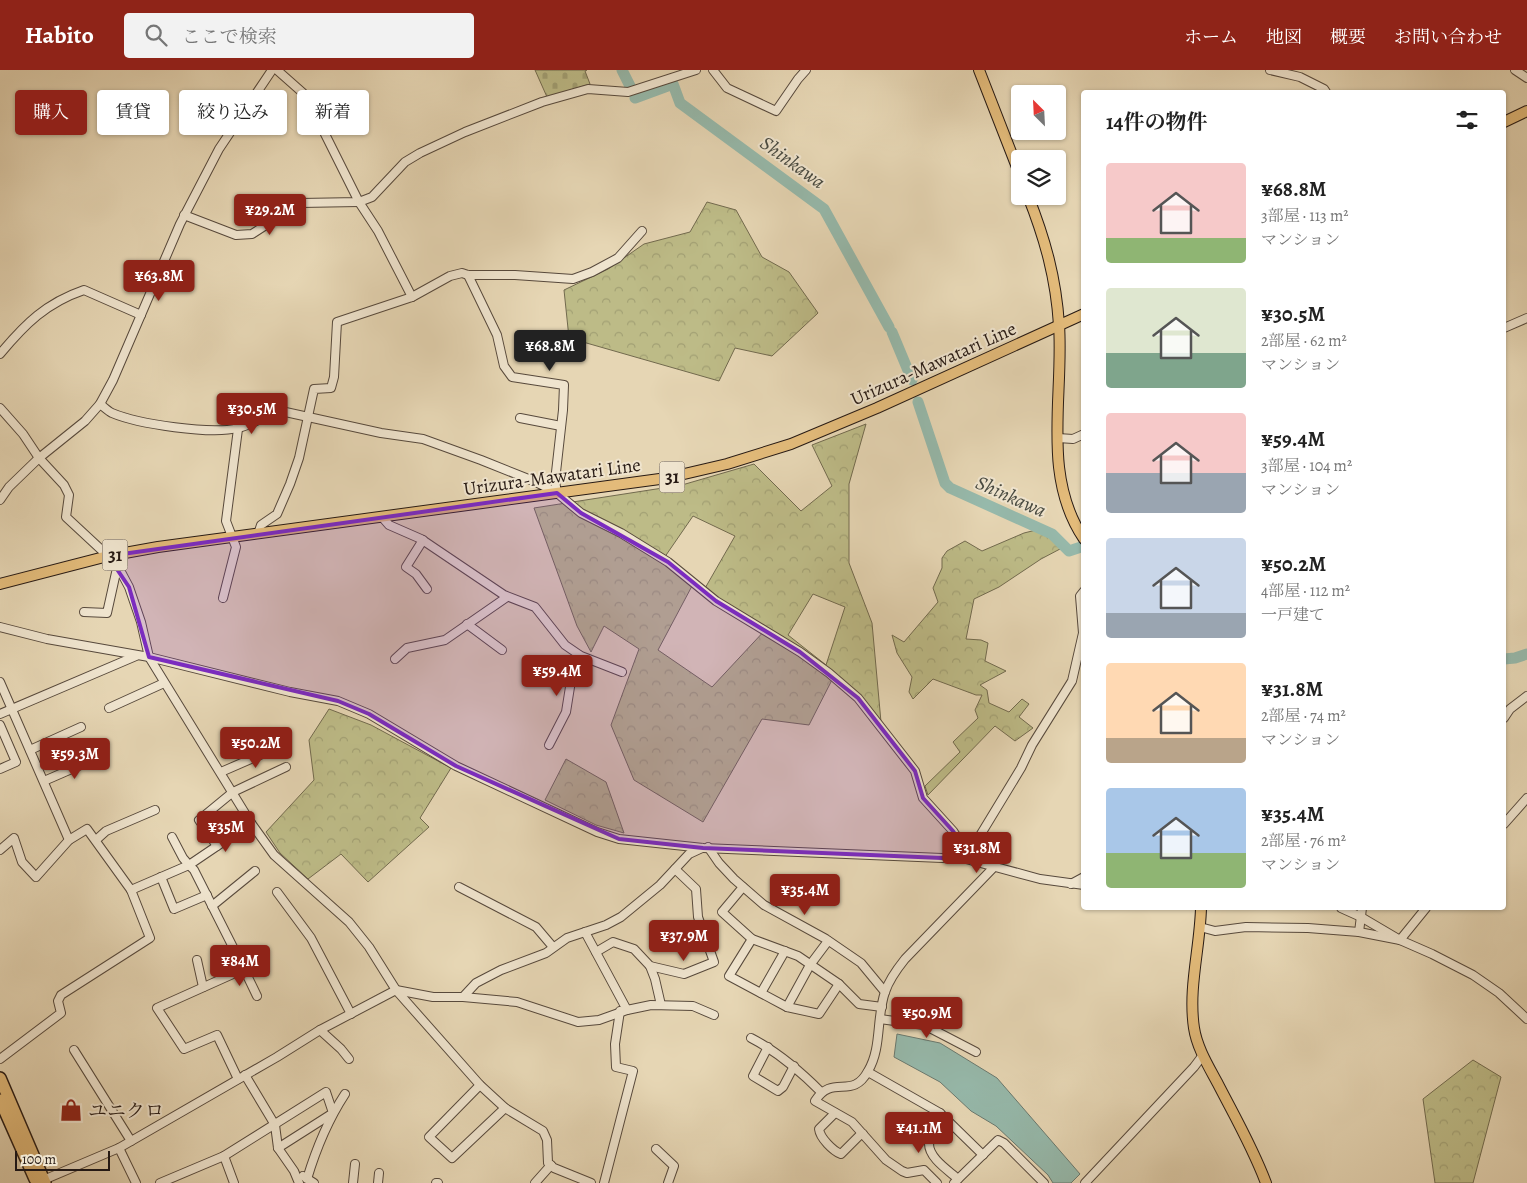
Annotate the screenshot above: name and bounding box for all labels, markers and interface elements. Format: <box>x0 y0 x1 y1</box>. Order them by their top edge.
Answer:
search box <box>124 13 474 58</box>
text: Habito <box>25 19 94 51</box>
icon: search <box>142 21 170 49</box>
text: ここで検索 <box>182 24 277 50</box>
text: ホーム <box>1184 25 1238 49</box>
text: 地図 <box>1266 25 1302 49</box>
text: 概要 <box>1330 25 1366 49</box>
text: お問い合わせ <box>1394 25 1502 49</box>
north arrow <box>1011 85 1066 140</box>
map controls <box>1011 85 1066 205</box>
chip: 購入 <box>15 90 87 135</box>
chip: 賃貸 <box>97 90 169 135</box>
chip: 絞り込み <box>179 90 287 135</box>
chip: 新着 <box>297 90 369 135</box>
icon: filters <box>1453 106 1481 134</box>
text: 14件の物件 <box>1106 108 1207 136</box>
water label: Shinkawa <box>755 130 831 195</box>
button: layers <box>1011 150 1066 205</box>
text: ¥68.8M <box>1261 175 1326 203</box>
icon: home <box>1146 183 1206 243</box>
pin: ¥29.2M <box>229 194 311 236</box>
text: ¥29.2M <box>245 199 295 221</box>
text: 3部屋 · 113 m² <box>1261 205 1349 227</box>
text: マンション <box>1261 229 1340 251</box>
pin: ¥63.8M <box>118 260 200 302</box>
text: ¥63.8M <box>134 265 184 287</box>
text: ¥30.5M <box>1261 300 1325 328</box>
icon: home <box>1146 308 1206 368</box>
street label: Urizura-Mawatari Line <box>847 316 1020 412</box>
pin: ¥68.8M <box>509 330 591 372</box>
text: 2部屋 · 62 m² <box>1261 330 1347 352</box>
text: ¥68.8M <box>525 335 575 357</box>
text: マンション <box>1261 354 1340 376</box>
pin: ¥30.5M <box>211 392 293 435</box>
text: ¥30.5M <box>228 398 276 420</box>
text: ¥59.4M <box>1261 425 1325 453</box>
icon: home <box>1146 433 1206 493</box>
street label: Urizura-Mawatari Line <box>462 452 642 502</box>
text: 3部屋 · 104 m² <box>1261 455 1352 477</box>
road number: 31 <box>660 462 684 492</box>
water label: Shinkawa <box>971 469 1050 524</box>
text: マンション <box>1261 479 1340 501</box>
road number: 31 <box>102 540 128 570</box>
text: ¥50.2M <box>1261 550 1326 578</box>
icon: home <box>1146 558 1206 618</box>
text: 4部屋 · 112 m² <box>1261 580 1350 602</box>
text: 一戸建て <box>1261 604 1325 626</box>
pin: ¥59.4M <box>516 654 598 697</box>
text: ¥59.4M <box>533 660 581 682</box>
text: ¥31.8M <box>1261 675 1323 703</box>
icon: home <box>1146 683 1206 743</box>
text: 2部屋 · 74 m² <box>1261 705 1346 727</box>
pin: ¥50.2M <box>215 726 297 769</box>
text: マンション <box>1261 729 1340 751</box>
text: ¥50.2M <box>231 732 281 754</box>
pin: ¥59.3M <box>34 738 116 780</box>
text: ¥59.3M <box>51 743 99 765</box>
text: ¥35.4M <box>1261 800 1324 828</box>
icon: home <box>1146 808 1206 868</box>
pin: ¥35M <box>196 810 256 853</box>
text: ¥35M <box>208 816 244 838</box>
text: 2部屋 · 76 m² <box>1261 830 1346 852</box>
pin: ¥31.8M <box>936 832 1018 874</box>
text: ¥31.8M <box>953 837 1001 859</box>
text: マンション <box>1261 854 1340 876</box>
pin: ¥35.4M <box>764 874 846 916</box>
text: ¥35.4M <box>781 879 829 901</box>
pin: ¥37.9M <box>643 920 725 962</box>
text: ¥37.9M <box>660 925 708 947</box>
pin: ¥84M <box>210 944 270 987</box>
text: ¥84M <box>221 950 259 972</box>
pin: ¥50.9M <box>886 996 968 1039</box>
text: ¥50.9M <box>902 1002 952 1024</box>
shop icon: ユニクロ <box>58 1097 84 1123</box>
place label: ユニクロ <box>88 1098 164 1124</box>
pin: ¥41.1M <box>878 1112 960 1154</box>
text: ¥41.1M <box>896 1117 942 1139</box>
scale bar <box>15 1148 110 1171</box>
text: 100 m <box>22 1150 56 1169</box>

